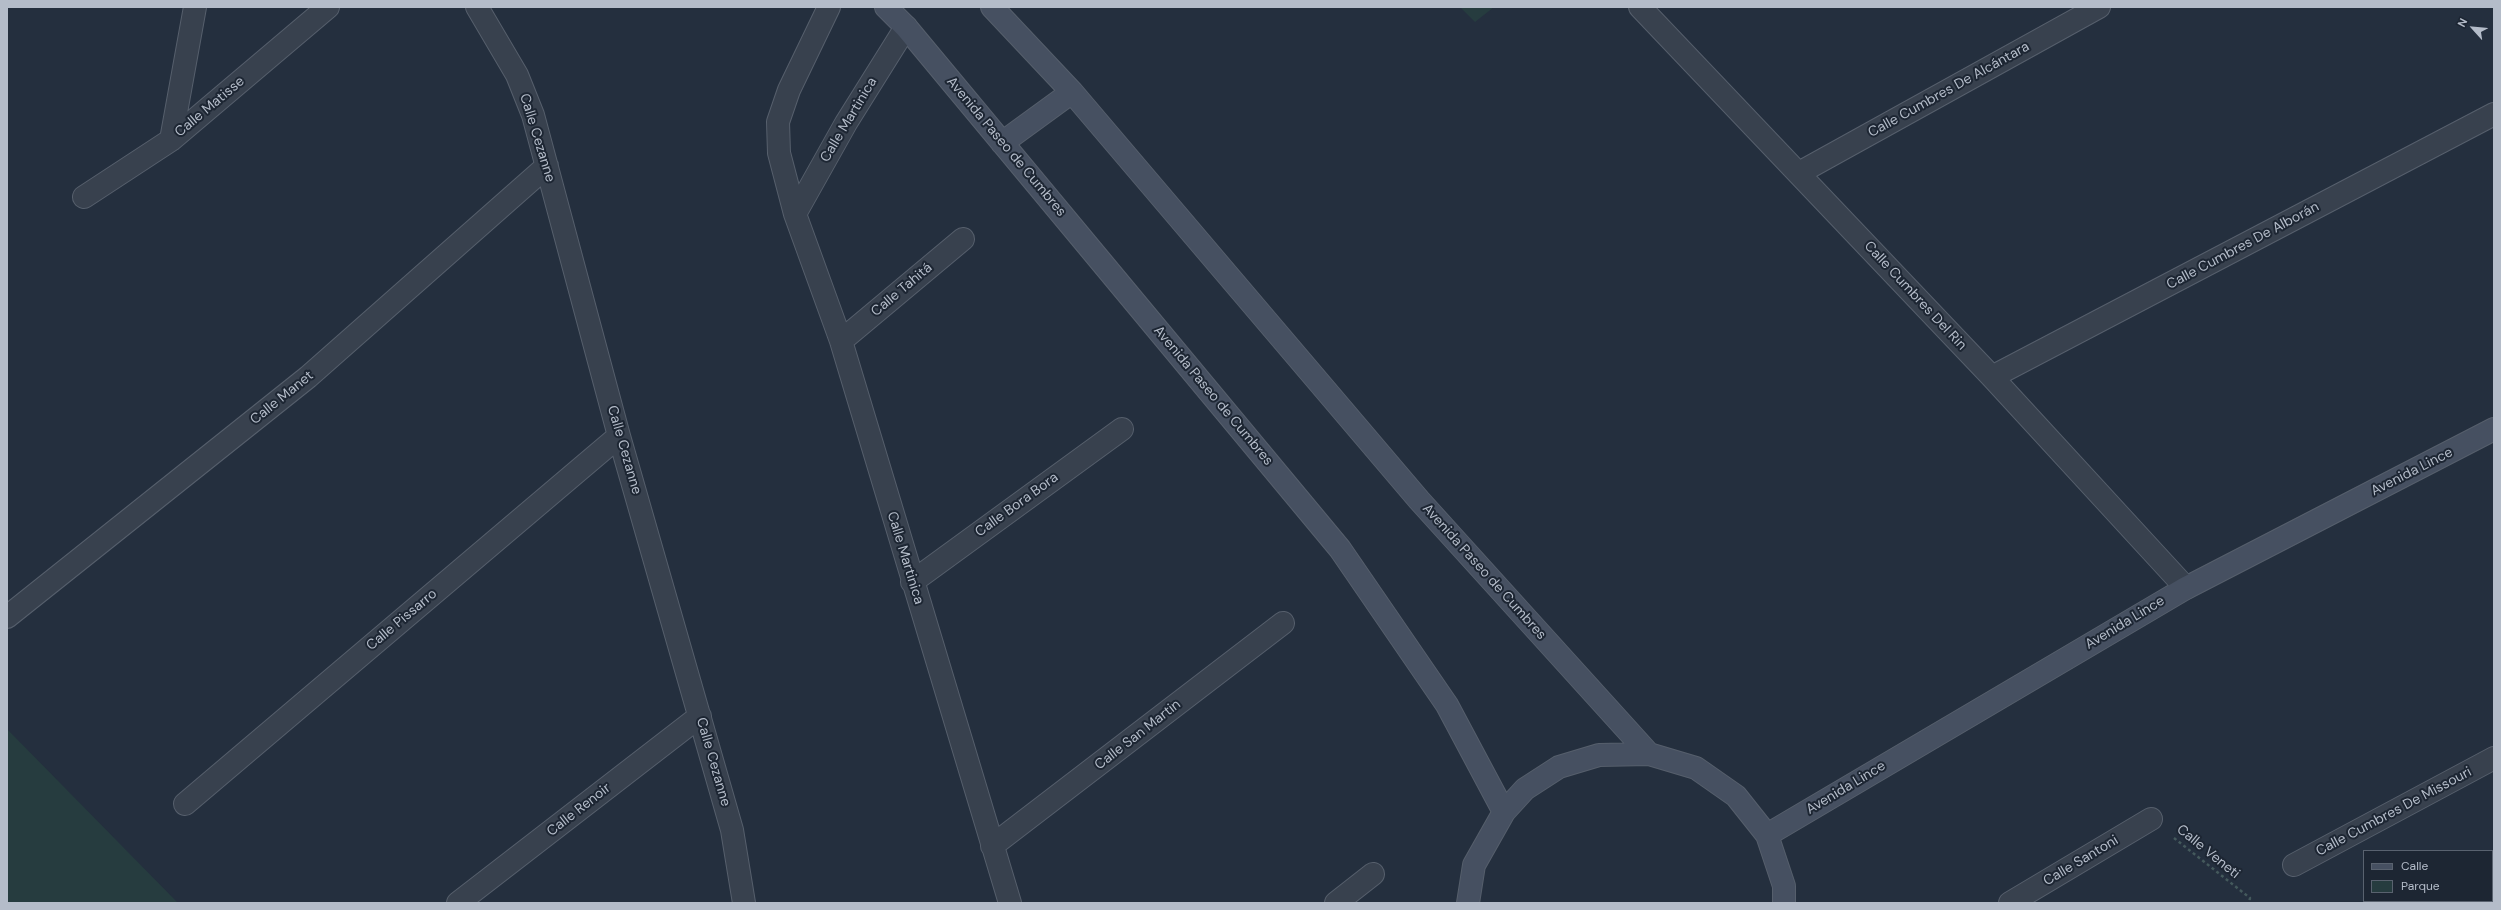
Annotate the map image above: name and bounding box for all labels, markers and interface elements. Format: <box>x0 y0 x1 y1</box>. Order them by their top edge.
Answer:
north arrow <box>2453 8 2493 48</box>
text: N <box>2454 16 2470 29</box>
street label: Calle Cumbres De Alcántara <box>1865 39 2033 141</box>
street label: Calle Matisse <box>172 73 248 141</box>
street label: Avenida Paseo de Cumbres <box>943 74 1069 220</box>
street label: Calle Martinica <box>817 75 881 165</box>
street label: Calle Cezanne <box>516 92 558 184</box>
street label: Calle Cumbres De Alborán <box>2164 199 2322 293</box>
street label: Calle Cumbres Del Rin <box>1860 238 1970 354</box>
street label: Calle Tahitá <box>868 260 936 320</box>
street label: Avenida Paseo de Cumbres <box>1150 323 1276 469</box>
street label: Calle Manet <box>247 367 317 429</box>
street label: Calle Cezanne <box>603 404 645 496</box>
street label: Avenida Lince <box>2368 444 2456 500</box>
street label: Calle Bora Bora <box>972 469 1062 541</box>
street label: Avenida Paseo de Cumbres <box>1418 501 1550 643</box>
street label: Calle Martinica <box>883 510 927 606</box>
street label: Calle Pissarro <box>363 586 441 654</box>
street label: Avenida Lince <box>2082 593 2168 653</box>
street label: Calle San Martin <box>1092 696 1184 774</box>
street label: Calle Cezanne <box>692 716 734 808</box>
street label: Avenida Lince <box>1803 758 1889 818</box>
street label: Calle Cumbres De Missouri <box>2313 764 2475 860</box>
street label: Calle Renoir <box>544 780 614 840</box>
street label: Calle Veneti <box>2173 821 2243 883</box>
street label: Calle Santoni <box>2041 832 2121 890</box>
legend <box>2363 850 2493 902</box>
text: Calle <box>2401 858 2428 874</box>
text: Parque <box>2401 878 2440 894</box>

